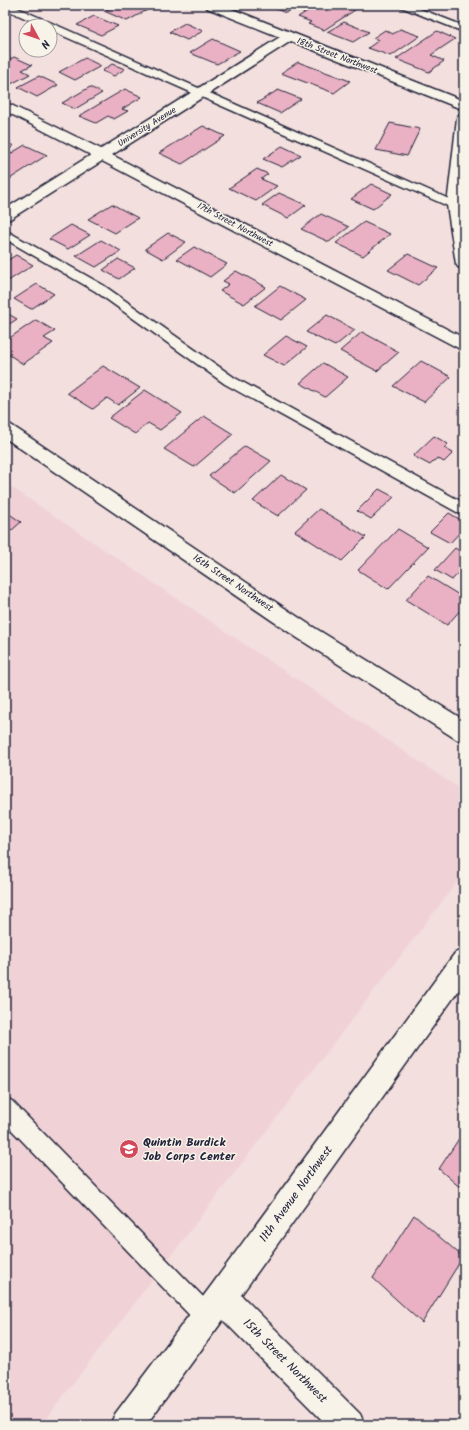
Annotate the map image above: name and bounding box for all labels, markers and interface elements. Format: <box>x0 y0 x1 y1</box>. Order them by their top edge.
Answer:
north arrow <box>18 18 58 58</box>
street label: 18th Street Northwest <box>294 34 380 79</box>
text: N <box>36 35 54 52</box>
street label: University Avenue <box>115 103 179 151</box>
street label: 17th Street Northwest <box>194 199 276 252</box>
street label: 16th Street Northwest <box>189 550 277 616</box>
place label: Quintin Burdick Job Corps Center <box>143 1133 236 1166</box>
school or university icon: Quintin Burdick Job Corps Center <box>118 1138 140 1160</box>
street label: 11th Avenue Northwest <box>254 1141 338 1246</box>
street label: 15th Street Northwest <box>238 1314 332 1408</box>

